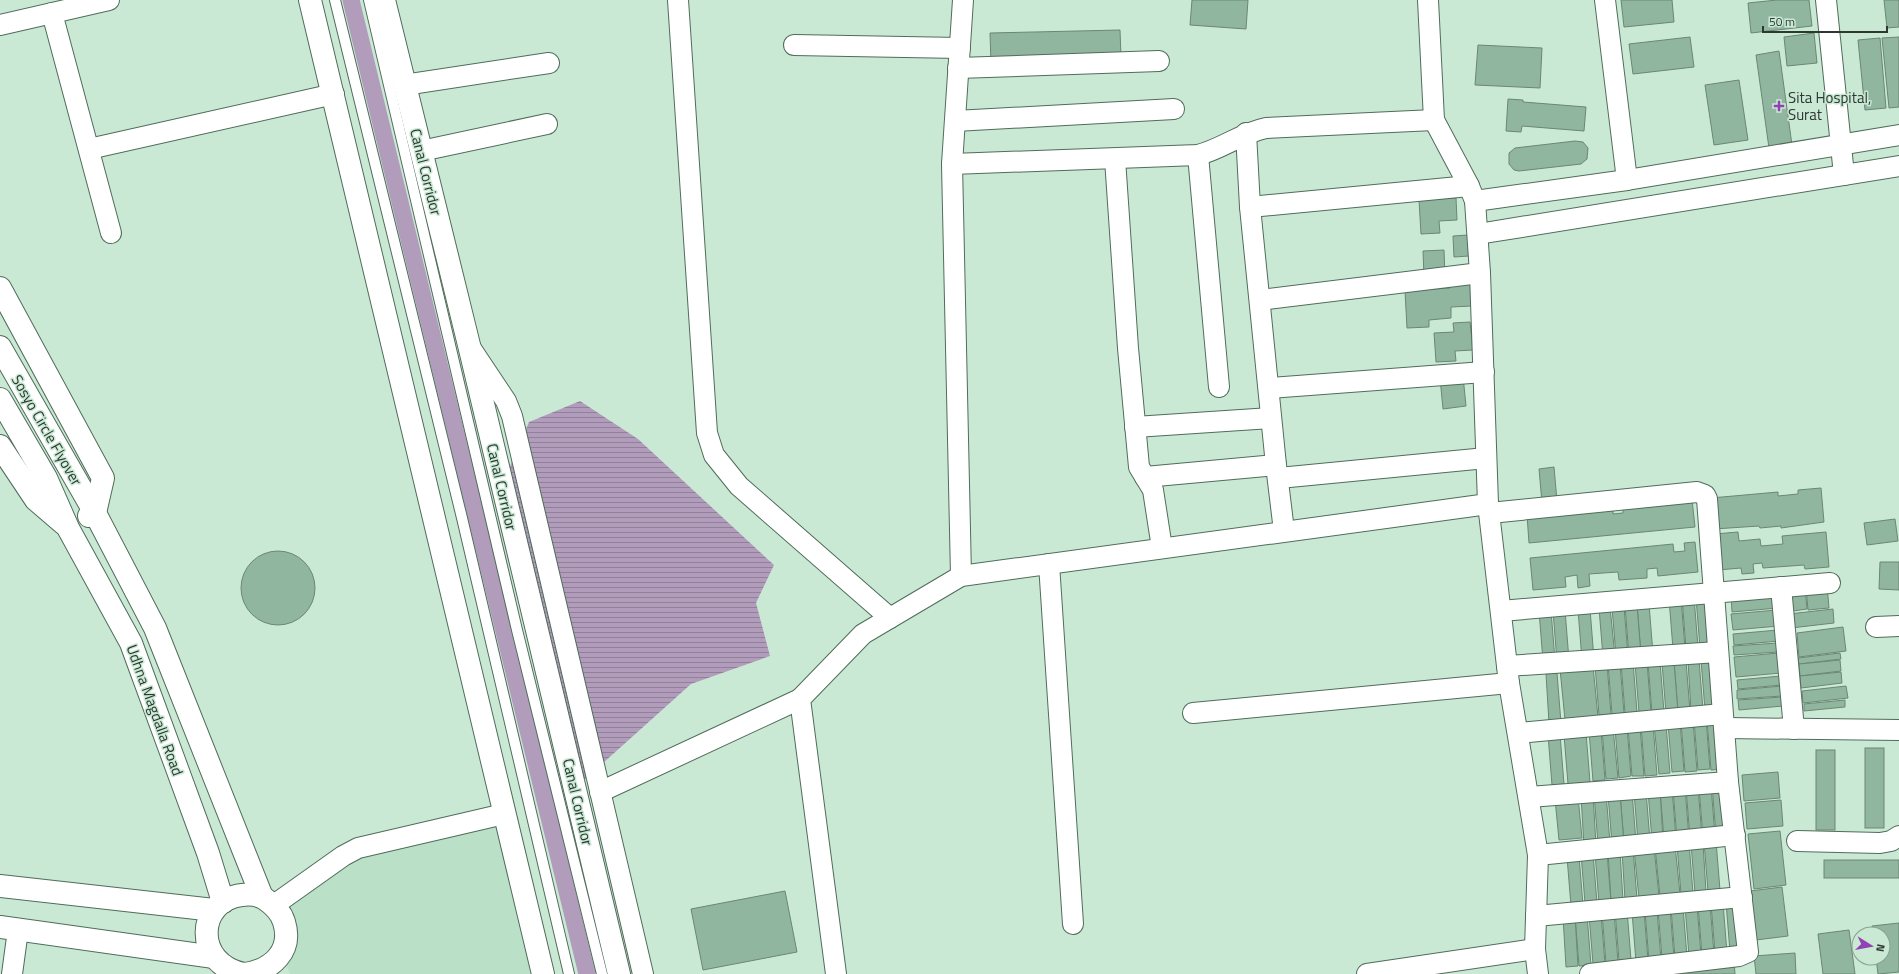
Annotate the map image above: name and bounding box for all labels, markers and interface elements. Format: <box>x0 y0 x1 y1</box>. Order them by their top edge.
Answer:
scale bar <box>1763 8 1887 34</box>
text: 50 m <box>1769 12 1795 31</box>
place label: Sita Hospital, Surat <box>1788 86 1871 126</box>
marker: Sita Hospital, Surat <box>1773 100 1785 112</box>
street label: Canal Corridor <box>404 126 448 218</box>
street label: Sosyo Circle Flyover <box>6 370 88 490</box>
street label: Canal Corridor <box>481 441 523 533</box>
street label: Udhna Magdalla Road <box>121 641 189 779</box>
street label: Canal Corridor <box>557 756 599 848</box>
north arrow <box>1851 926 1891 966</box>
text: N <box>1872 943 1889 953</box>

